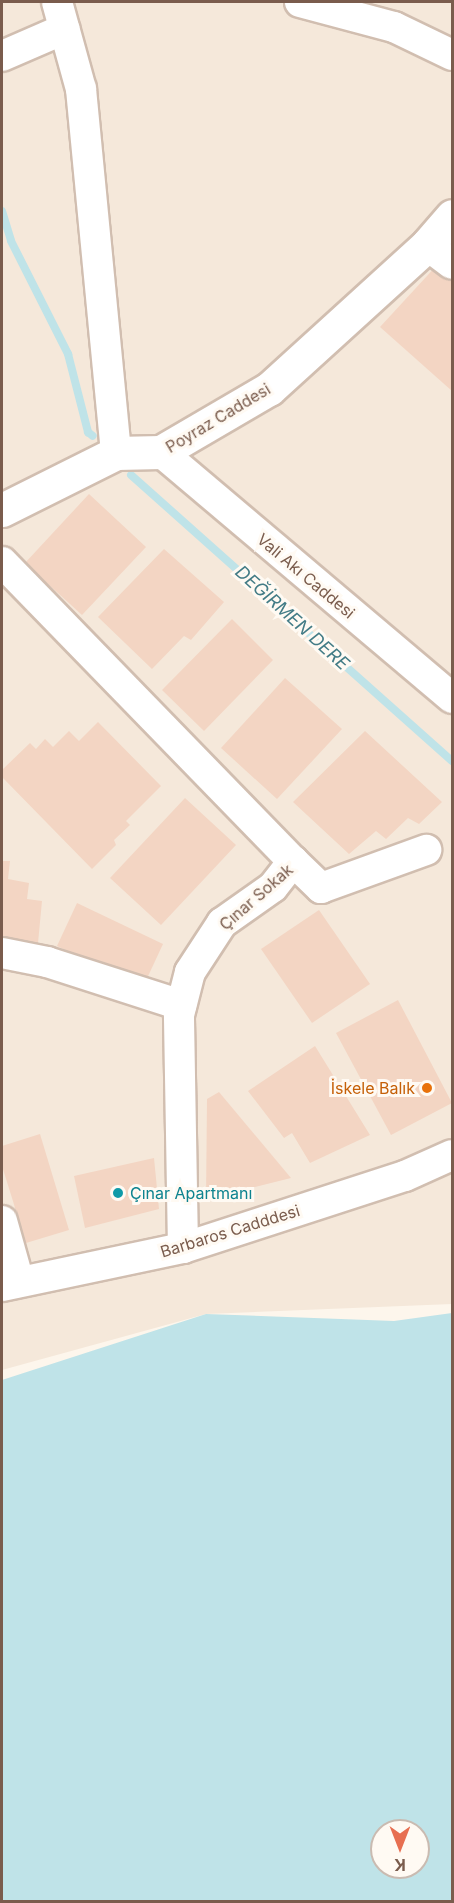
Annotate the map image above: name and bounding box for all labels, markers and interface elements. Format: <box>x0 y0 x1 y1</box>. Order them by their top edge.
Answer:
street label: Poyraz Caddesi <box>162 379 274 457</box>
street label: Vali Akı Caddesi <box>253 530 359 622</box>
water label: DEĞİRMEN DERE <box>231 561 353 675</box>
street label: Çınar Sokak <box>215 860 297 934</box>
place label: İskele Balık <box>331 1078 415 1098</box>
marker: İskele Balık <box>420 1081 434 1095</box>
place label: Çınar Apartmanı <box>130 1183 252 1203</box>
marker: Çınar Apartmanı <box>111 1186 125 1200</box>
street label: Barbaros Cadddesi <box>158 1201 302 1261</box>
north arrow <box>370 1819 430 1879</box>
text: K <box>394 1855 406 1875</box>

